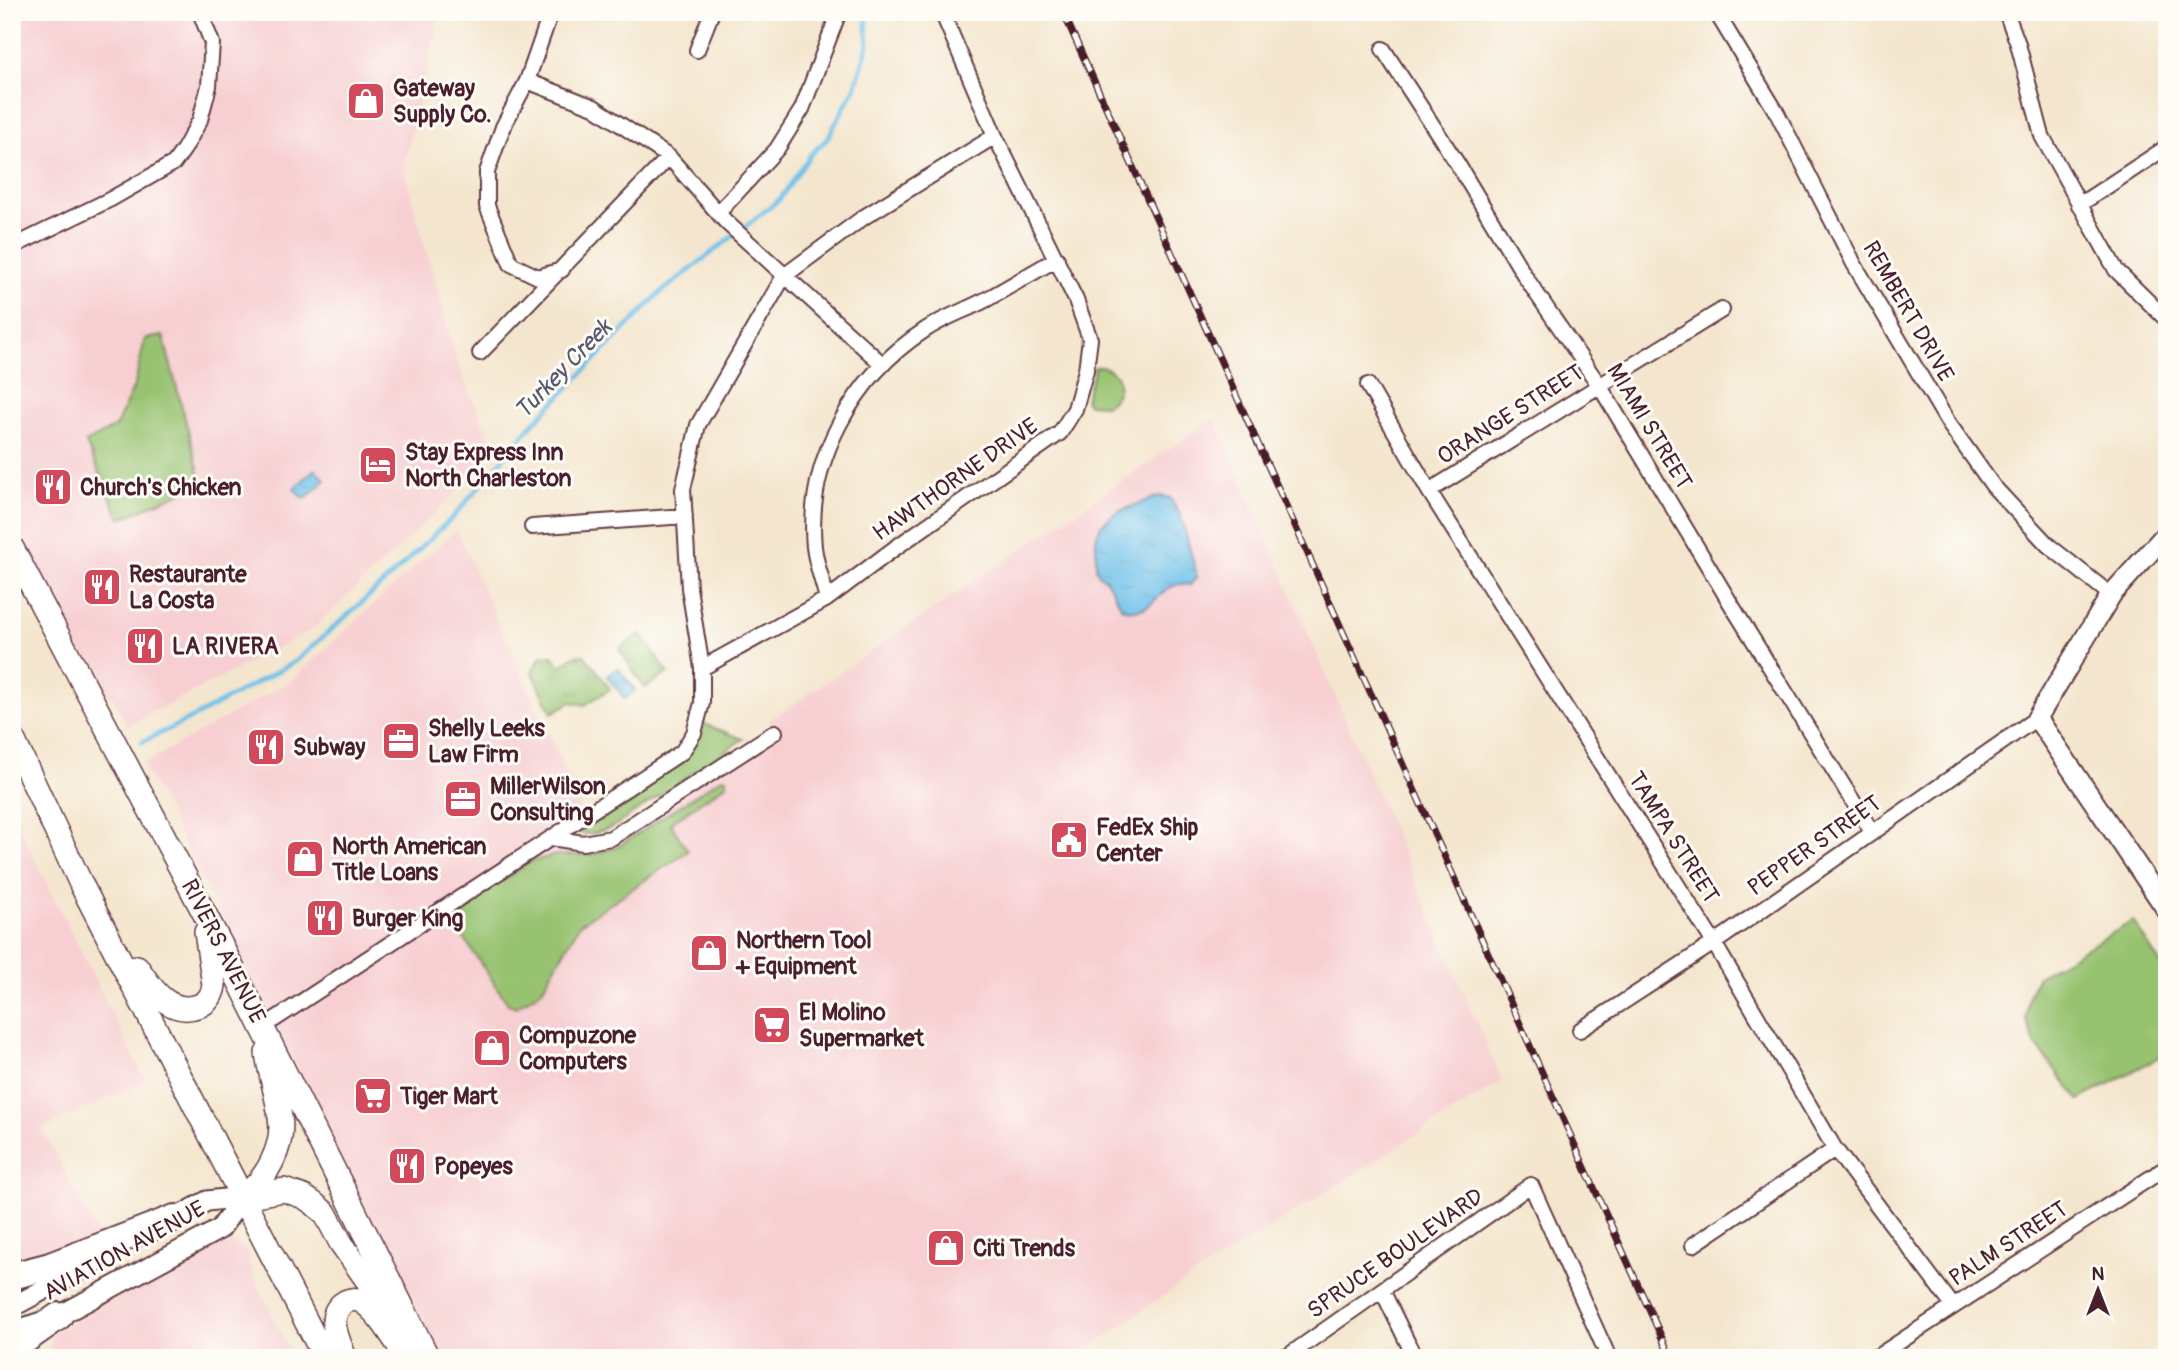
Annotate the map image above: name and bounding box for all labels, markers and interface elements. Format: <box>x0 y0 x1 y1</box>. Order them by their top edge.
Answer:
place label: Gateway Supply Co. <box>393 74 492 129</box>
shop icon: Gateway Supply Co. <box>345 80 387 122</box>
street label: REMBERT DRIVE <box>1857 236 1961 387</box>
water label: Turkey Creek <box>509 312 619 425</box>
street label: ORANGE STREET <box>1432 358 1589 471</box>
street label: MIAMI STREET <box>1601 358 1699 495</box>
street label: HAWTHORNE DRIVE <box>867 411 1044 547</box>
place label: Stay Express Inn North Charleston <box>405 438 572 493</box>
hotel icon: Stay Express Inn North Charleston <box>357 444 399 486</box>
restaurant icon: Church's Chicken <box>32 466 74 508</box>
place label: Church's Chicken <box>80 473 242 502</box>
place label: Restaurante La Costa <box>129 560 247 615</box>
restaurant icon: Restaurante La Costa <box>81 566 123 608</box>
restaurant icon: LA RIVERA <box>124 625 166 667</box>
place label: LA RIVERA <box>172 632 279 661</box>
place label: Shelly Leeks Law Firm <box>428 714 546 769</box>
office icon: Shelly Leeks Law Firm <box>380 720 422 762</box>
restaurant icon: Subway <box>245 726 287 768</box>
place label: Subway <box>293 733 365 762</box>
street label: TAMPA STREET <box>1622 766 1726 909</box>
place label: MillerWilson Consulting <box>490 772 606 827</box>
office icon: MillerWilson Consulting <box>442 778 484 820</box>
street label: PEPPER STREET <box>1742 789 1887 902</box>
place label: FedEx Ship Center <box>1096 813 1199 868</box>
public building icon: FedEx Ship Center <box>1048 819 1090 861</box>
place label: North American Title Loans <box>331 832 486 887</box>
shop icon: North American Title Loans <box>284 838 326 880</box>
street label: RIVERS AVENUE <box>175 874 272 1028</box>
restaurant icon: Burger King <box>304 897 346 939</box>
place label: Burger King <box>352 904 464 933</box>
place label: Northern Tool + Equipment <box>735 926 872 981</box>
shop icon: Northern Tool + Equipment <box>688 932 730 974</box>
place label: El Molino Supermarket <box>799 998 925 1053</box>
supermarket icon: El Molino Supermarket <box>751 1004 793 1046</box>
place label: Compuzone Computers <box>519 1021 637 1076</box>
shop icon: Compuzone Computers <box>471 1027 513 1069</box>
supermarket icon: Tiger Mart <box>352 1075 394 1117</box>
place label: Tiger Mart <box>399 1082 498 1111</box>
restaurant icon: Popeyes <box>386 1145 428 1187</box>
place label: Popeyes <box>434 1152 513 1181</box>
street label: SPRUCE BOULEVARD <box>1302 1182 1489 1325</box>
street label: AVIATION AVENUE <box>38 1194 210 1307</box>
street label: PALM STREET <box>1943 1194 2073 1293</box>
shop icon: Citi Trends <box>925 1227 967 1269</box>
place label: Citi Trends <box>973 1234 1076 1263</box>
north arrow <box>2064 1254 2134 1324</box>
text: N <box>2092 1262 2105 1286</box>

